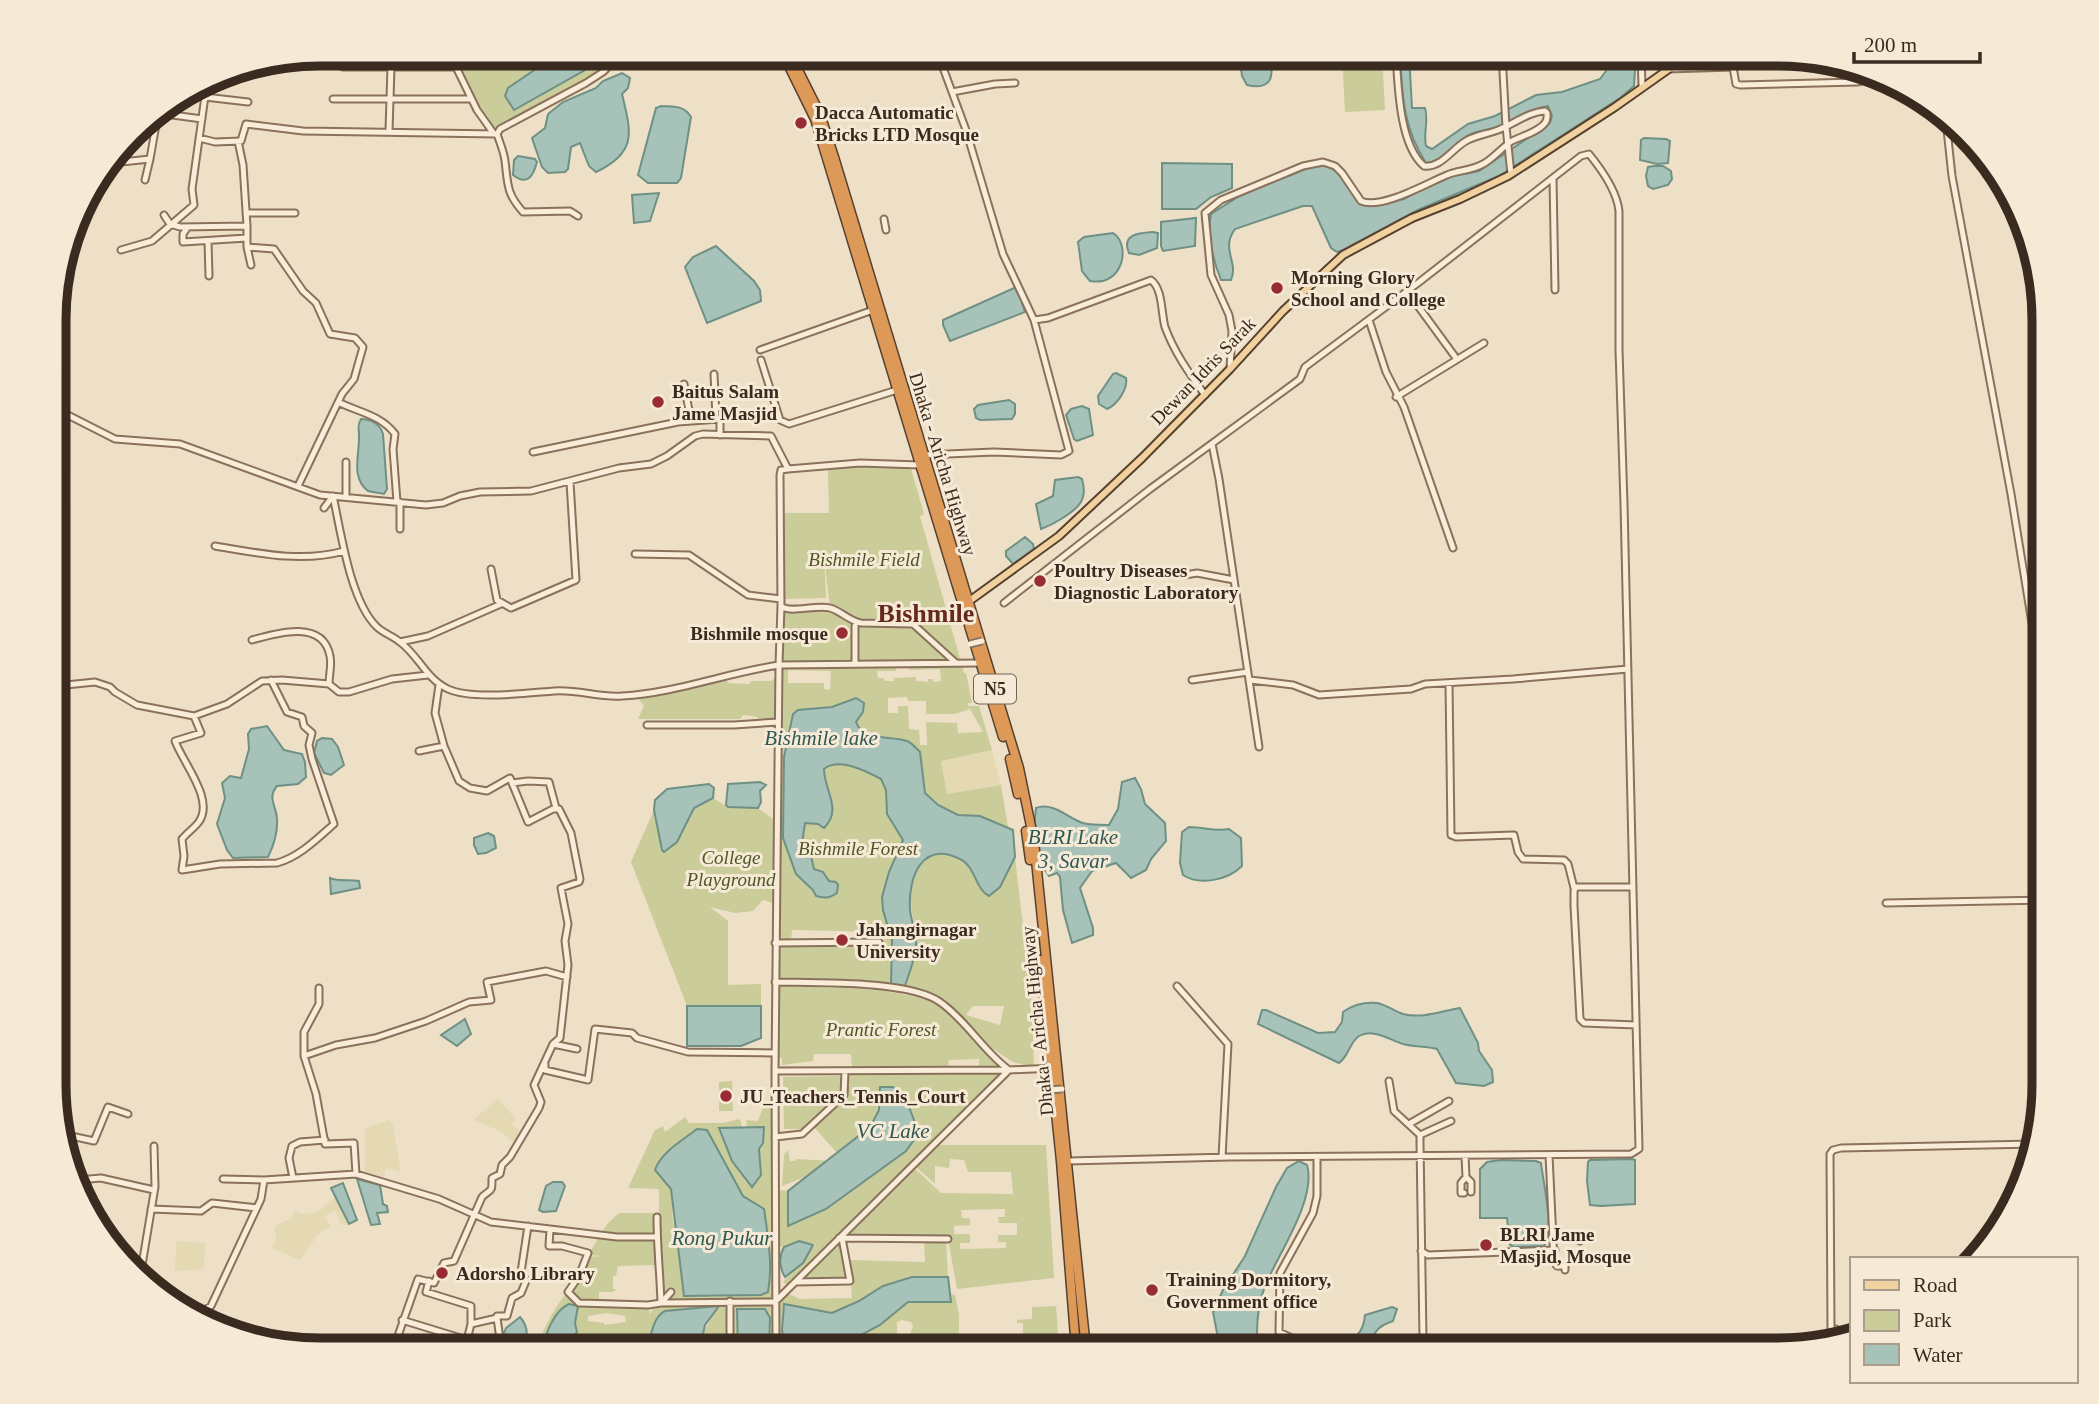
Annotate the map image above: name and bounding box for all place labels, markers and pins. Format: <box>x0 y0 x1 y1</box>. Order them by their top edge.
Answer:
place label: Dacca Automatic Bricks LTD Mosque <box>815 102 979 145</box>
marker: Dacca Automatic Bricks LTD Mosque <box>793 115 809 131</box>
place label: Morning Glory School and College <box>1291 267 1445 310</box>
marker: Morning Glory School and College <box>1269 280 1285 296</box>
place label: Baitus Salam Jame Masjid <box>672 381 779 424</box>
marker: Baitus Salam Jame Masjid <box>650 394 666 410</box>
place label: Poultry Diseases Diagnostic Laboratory <box>1054 560 1239 603</box>
marker: Poultry Diseases Diagnostic Laboratory <box>1032 573 1048 589</box>
place label: Bishmile mosque <box>690 623 828 644</box>
marker: Bishmile mosque <box>834 625 850 641</box>
place label: Jahangirnagar University <box>856 919 977 962</box>
marker: Jahangirnagar University <box>834 932 850 948</box>
place label: JU_Teachers_Tennis_Court <box>740 1086 966 1107</box>
marker: JU_Teachers_Tennis_Court <box>718 1088 734 1104</box>
place label: BLRI Jame Masjid, Mosque <box>1500 1224 1631 1267</box>
marker: BLRI Jame Masjid, Mosque <box>1478 1237 1494 1253</box>
place label: Adorsho Library <box>456 1263 595 1284</box>
marker: Adorsho Library <box>434 1265 450 1281</box>
place label: Training Dormitory, Government office <box>1166 1269 1332 1312</box>
marker: Training Dormitory, Government office <box>1144 1282 1160 1298</box>

